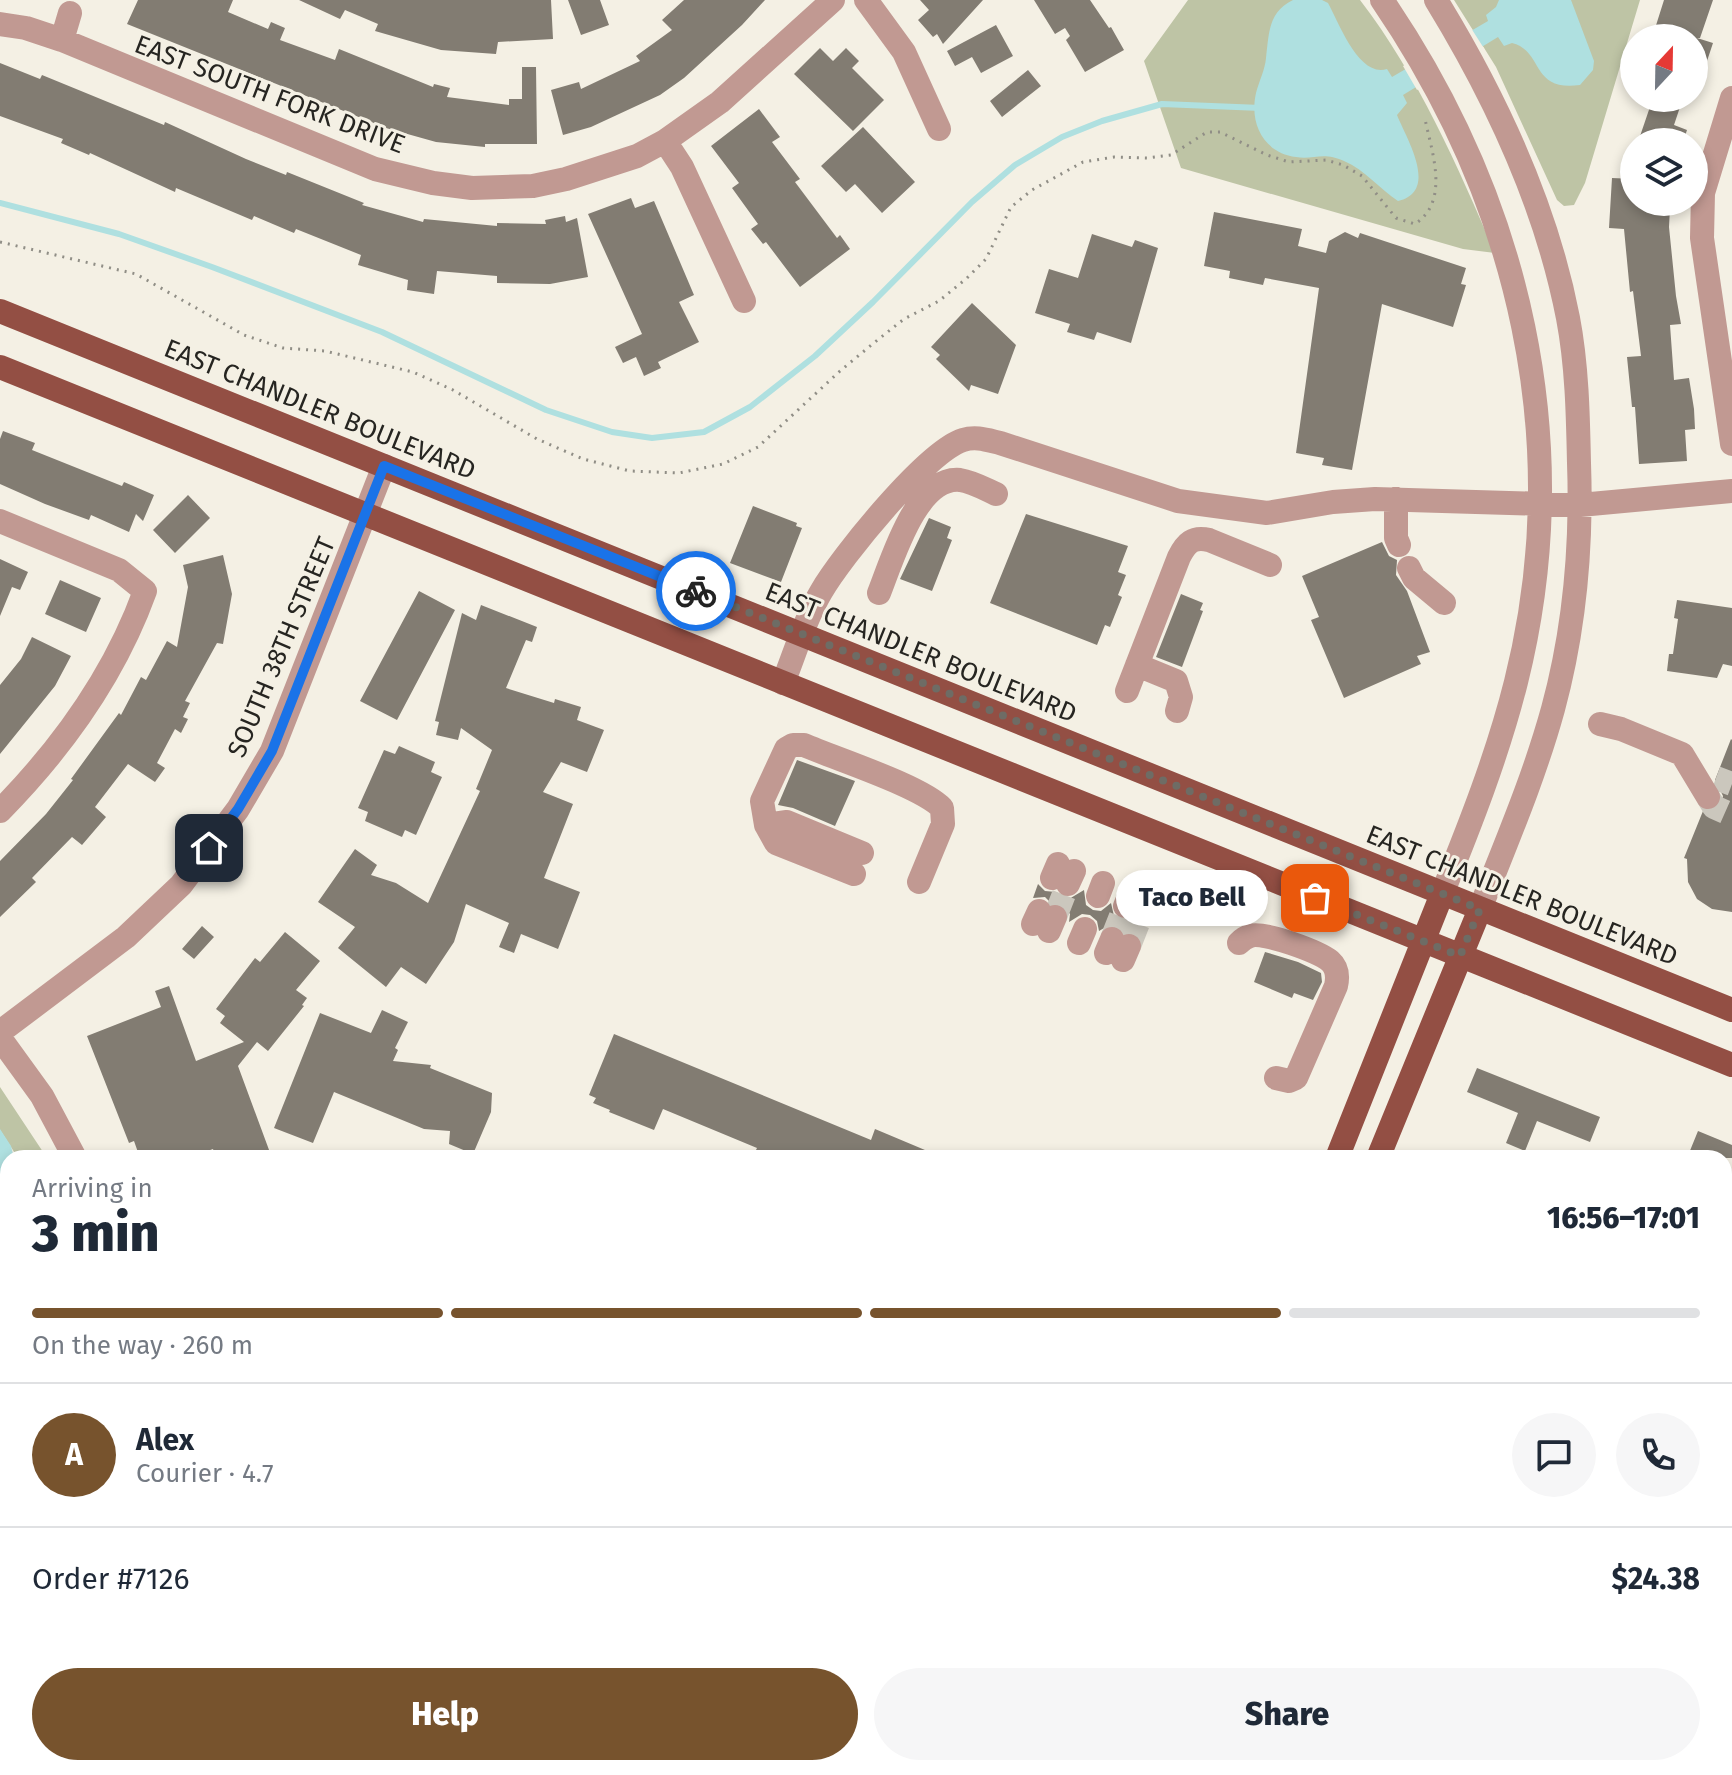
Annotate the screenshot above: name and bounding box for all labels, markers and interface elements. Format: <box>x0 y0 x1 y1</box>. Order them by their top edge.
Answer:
north arrow <box>1620 24 1708 112</box>
map controls <box>1620 24 1708 216</box>
street label: EAST SOUTH FORK DRIVE <box>130 29 409 160</box>
button: layers <box>1620 128 1708 216</box>
street label: EAST CHANDLER BOULEVARD <box>160 333 480 486</box>
street label: SOUTH 38TH STREET <box>221 532 342 762</box>
courier <box>656 551 736 631</box>
icon: bike <box>674 569 718 613</box>
street label: EAST CHANDLER BOULEVARD <box>761 576 1081 729</box>
pin <box>175 814 243 882</box>
street label: EAST CHANDLER BOULEVARD <box>1362 819 1682 972</box>
icon: home <box>187 826 231 870</box>
pin <box>1281 864 1349 932</box>
callout: Taco Bell <box>1115 870 1267 926</box>
icon: bag <box>1293 876 1337 920</box>
text: Taco Bell <box>1139 882 1245 913</box>
text: Arriving in <box>32 1173 153 1204</box>
text: 16:56–17:01 <box>1547 1200 1700 1236</box>
text: 3 min <box>32 1202 160 1265</box>
text: On the way · 260 m <box>32 1330 253 1361</box>
button: chat <box>1512 1413 1596 1497</box>
button: phone <box>1616 1413 1700 1497</box>
text: Alex <box>136 1422 194 1458</box>
text: A <box>65 1437 83 1473</box>
text: Courier · 4.7 <box>136 1458 274 1489</box>
text: Order #7126 <box>32 1561 190 1597</box>
text: $24.38 <box>1612 1561 1700 1597</box>
button: Help <box>32 1668 858 1760</box>
button: Share <box>874 1668 1700 1760</box>

